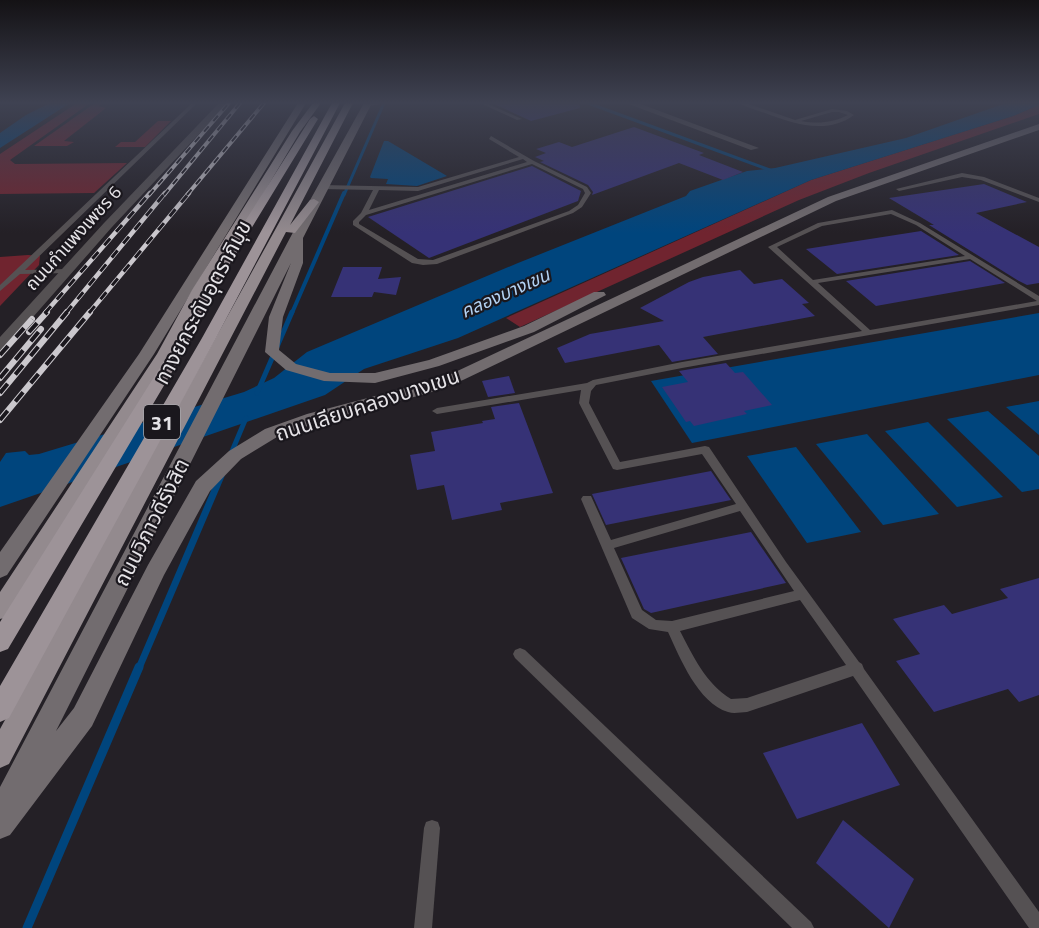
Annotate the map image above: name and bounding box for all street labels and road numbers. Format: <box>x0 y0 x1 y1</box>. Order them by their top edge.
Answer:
street label: ถนนกำแพงเพชร 6 <box>18 179 128 297</box>
street label: ทางยกระดับอุตราภิมุข <box>145 214 259 390</box>
street label: ถนนเลียบคลองบางเขน <box>271 359 463 449</box>
road number: 31 <box>144 405 180 439</box>
street label: ถนนวิภาวดีรังสิต <box>105 452 197 592</box>

